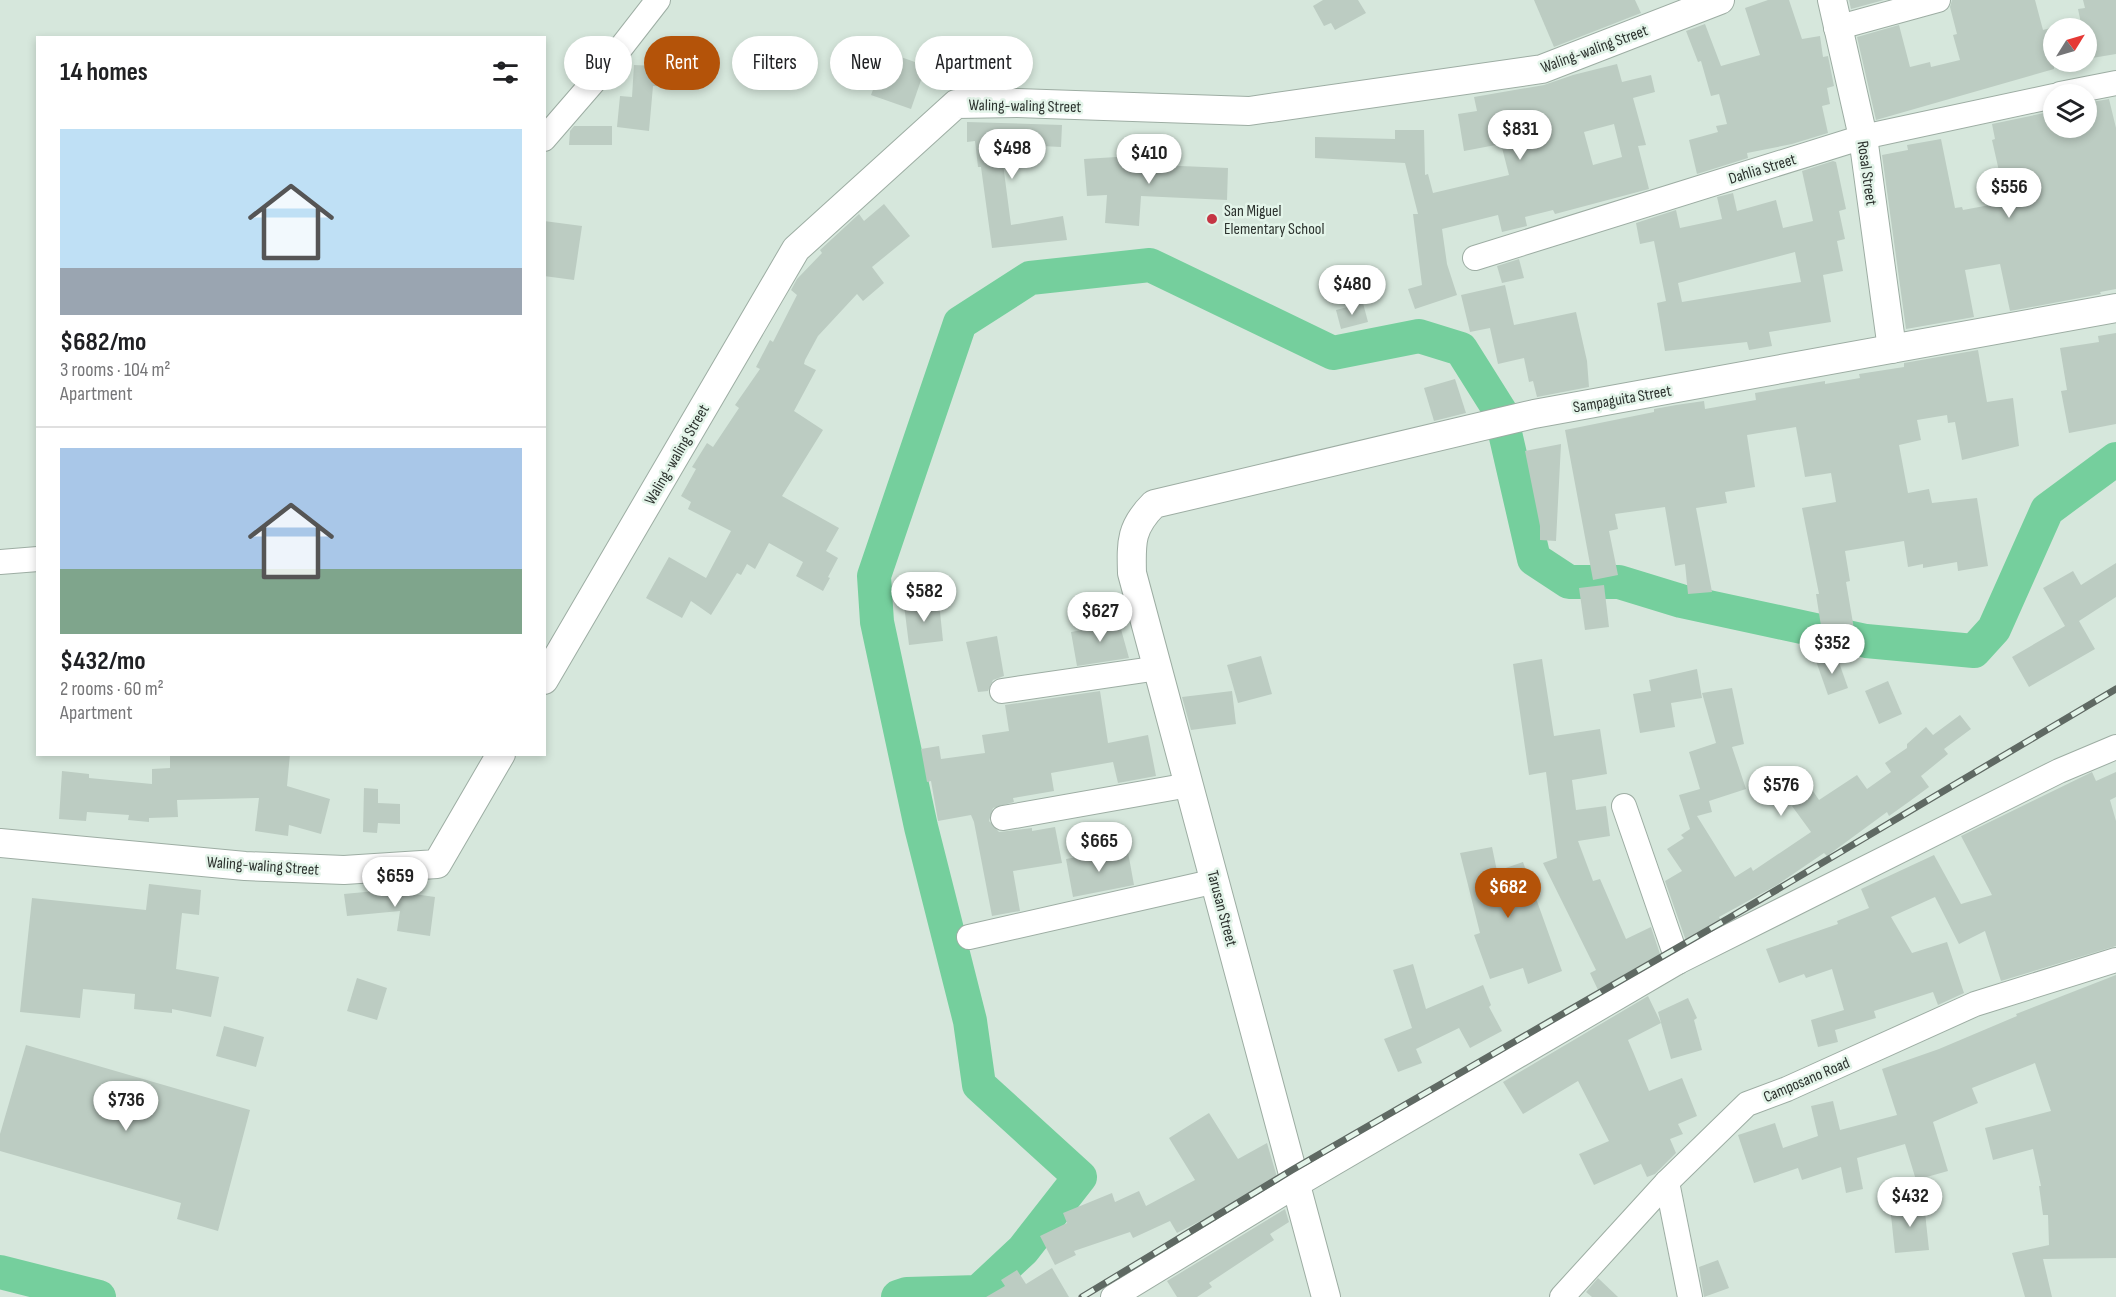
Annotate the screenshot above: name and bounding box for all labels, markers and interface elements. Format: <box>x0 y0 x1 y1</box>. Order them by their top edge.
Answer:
north arrow <box>2043 18 2097 72</box>
map controls <box>2043 18 2097 138</box>
street label: Waling-waling Street <box>1538 21 1651 78</box>
chip: Buy <box>564 36 632 90</box>
chip: Rent <box>644 36 720 90</box>
chip: Filters <box>732 36 818 90</box>
chip: New <box>830 36 903 90</box>
chip: Apartment <box>915 36 1033 90</box>
icon: filters <box>489 56 522 89</box>
text: 14 homes <box>60 57 148 88</box>
button: layers <box>2043 84 2097 138</box>
street label: Waling-waling Street <box>969 96 1082 117</box>
pin: $831 <box>1484 110 1556 161</box>
text: $831 <box>1502 117 1538 141</box>
pin: $498 <box>976 129 1048 180</box>
pin: $410 <box>1113 134 1185 185</box>
text: $498 <box>993 136 1031 160</box>
street label: Rosal Street <box>1853 140 1880 207</box>
text: $410 <box>1131 141 1167 165</box>
street label: Dahlia Street <box>1726 150 1799 189</box>
icon: home <box>237 168 345 276</box>
pin: $556 <box>1973 168 2045 219</box>
text: $556 <box>1990 175 2028 199</box>
place label: San Miguel Elementary School <box>1224 202 1324 239</box>
marker: San Miguel Elementary School <box>1205 212 1219 226</box>
pin: $480 <box>1316 265 1388 316</box>
text: $480 <box>1333 272 1371 296</box>
text: $682/mo <box>60 327 146 358</box>
text: 3 rooms · 104 m² <box>60 358 170 382</box>
street label: Sampaguita Street <box>1572 381 1673 417</box>
text: Apartment <box>60 382 133 406</box>
street label: Waling-waling Street <box>641 401 714 508</box>
icon: home <box>237 487 345 595</box>
pin: $582 <box>888 572 960 623</box>
text: $582 <box>905 579 943 603</box>
pin: $627 <box>1064 592 1136 643</box>
text: $627 <box>1081 599 1119 623</box>
pin: $352 <box>1796 624 1868 675</box>
text: $352 <box>1814 631 1850 655</box>
text: $432/mo <box>60 646 146 677</box>
text: 2 rooms · 60 m² <box>60 677 164 701</box>
text: Apartment <box>60 701 133 725</box>
pin: $576 <box>1745 766 1817 817</box>
text: $576 <box>1762 773 1800 797</box>
pin: $665 <box>1063 822 1135 873</box>
text: $665 <box>1080 829 1118 853</box>
street label: Waling-waling Street <box>206 853 320 880</box>
pin: $659 <box>359 857 431 908</box>
text: $659 <box>376 864 414 888</box>
street label: Tarusan Street <box>1202 868 1241 949</box>
pin: $682 <box>1472 868 1544 919</box>
text: $682 <box>1489 875 1527 899</box>
street label: Camposano Road <box>1761 1054 1853 1107</box>
pin: $736 <box>90 1081 162 1132</box>
text: $736 <box>107 1088 145 1112</box>
pin: $432 <box>1874 1177 1946 1228</box>
text: $432 <box>1891 1184 1929 1208</box>

